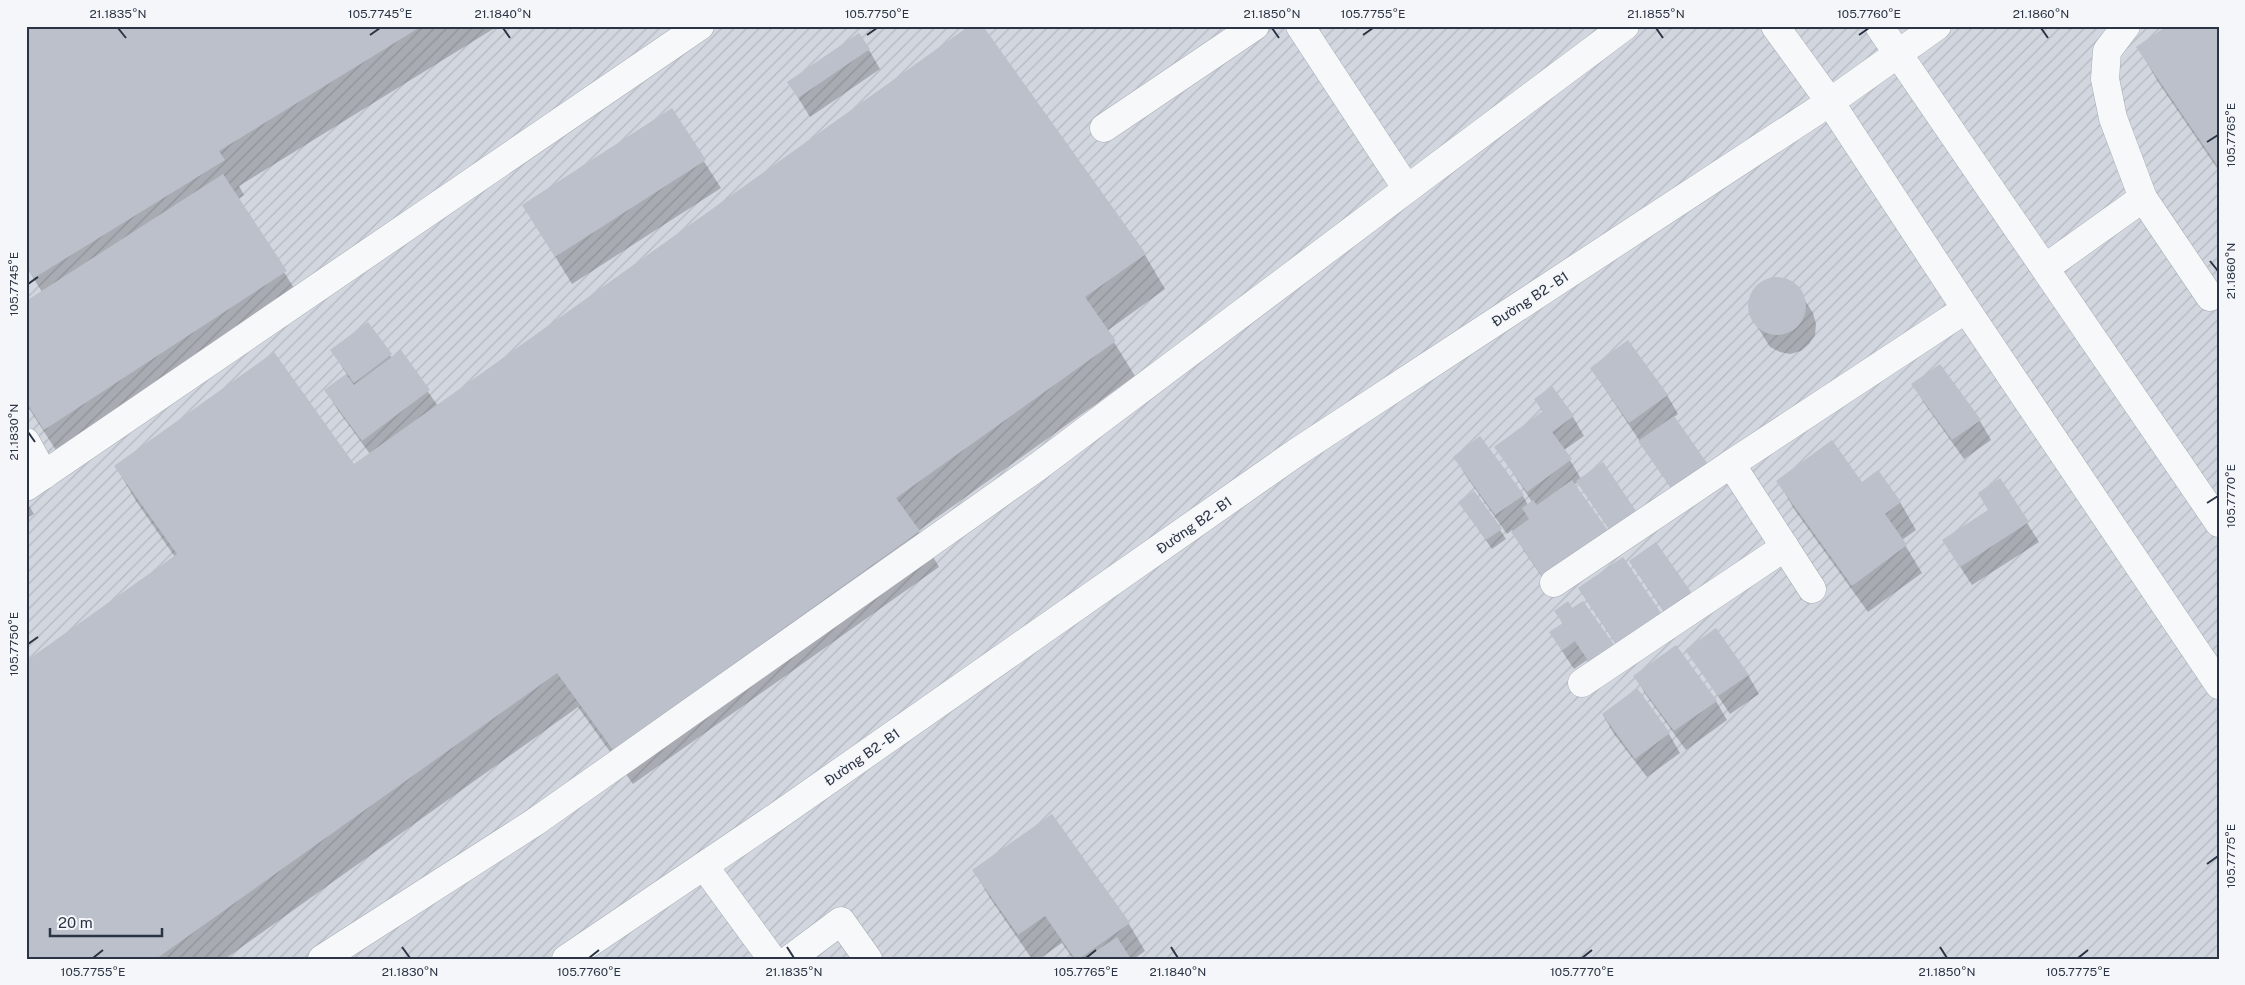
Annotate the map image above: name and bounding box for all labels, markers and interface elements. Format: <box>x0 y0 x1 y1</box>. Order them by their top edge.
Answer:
text: 21.1835°N <box>89 7 147 21</box>
text: 105.7745°E <box>348 7 412 21</box>
text: 21.1840°N <box>475 7 531 21</box>
text: 105.7750°E <box>845 7 909 21</box>
text: 21.1850°N <box>1243 7 1301 21</box>
text: 105.7755°E <box>1341 7 1405 21</box>
text: 21.1855°N <box>1627 7 1685 21</box>
text: 105.7760°E <box>1837 7 1901 21</box>
text: 21.1860°N <box>2013 7 2069 21</box>
text: 105.7765°E <box>2224 103 2238 167</box>
text: 21.1860°N <box>2224 243 2238 299</box>
text: 105.7745°E <box>7 252 21 316</box>
street label: Đường B2 - B1 <box>1489 268 1571 330</box>
text: 21.1830°N <box>7 404 21 460</box>
text: 105.7770°E <box>2224 464 2238 528</box>
street label: Đường B2 - B1 <box>1153 493 1235 557</box>
text: 105.7750°E <box>7 612 21 676</box>
street label: Đường B2 - B1 <box>821 725 903 789</box>
text: 105.7775°E <box>2224 824 2238 888</box>
scale bar <box>50 905 162 937</box>
text: 20 m <box>58 914 93 931</box>
text: 105.7755°E <box>61 965 125 979</box>
text: 21.1830°N <box>382 965 438 979</box>
text: 105.7760°E <box>557 965 621 979</box>
text: 21.1835°N <box>765 965 823 979</box>
text: 105.7765°E <box>1054 965 1118 979</box>
text: 21.1840°N <box>1150 965 1206 979</box>
text: 105.7770°E <box>1550 965 1614 979</box>
text: 21.1850°N <box>1918 965 1976 979</box>
text: 105.7775°E <box>2046 965 2110 979</box>

